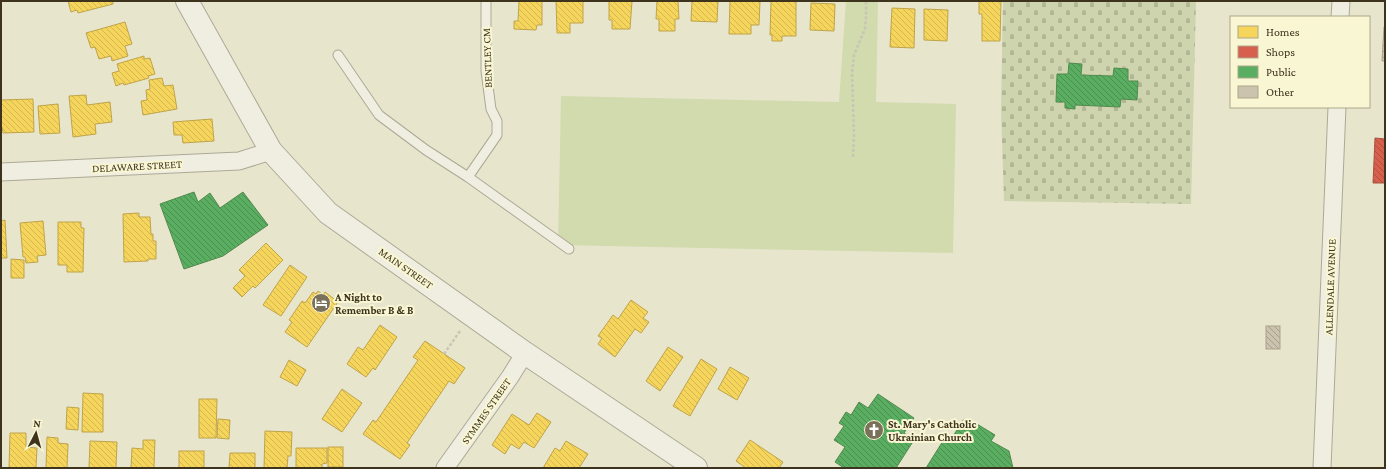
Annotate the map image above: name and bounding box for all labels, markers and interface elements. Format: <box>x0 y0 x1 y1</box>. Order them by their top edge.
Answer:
legend <box>1230 16 1370 108</box>
text: Homes <box>1266 25 1300 39</box>
street label: BENTLEY CM <box>480 28 494 88</box>
text: Shops <box>1266 45 1295 59</box>
text: Public <box>1266 65 1296 79</box>
text: Other <box>1266 85 1295 99</box>
street label: DELAWARE STREET <box>92 158 182 174</box>
street label: ALLENDALE AVENUE <box>1322 239 1338 335</box>
street label: MAIN STREET <box>377 245 435 291</box>
place label: A Night to Remember B & B <box>334 291 414 316</box>
hotel icon: A Night to Remember B & B <box>310 292 332 314</box>
street label: SYMMES STREET <box>459 376 513 446</box>
north arrow <box>16 413 56 453</box>
text: N <box>33 417 42 429</box>
place label: St. Mary's Catholic Ukrainian Church <box>888 418 976 443</box>
church icon: St. Mary's Catholic Ukrainian Church <box>863 419 885 441</box>

